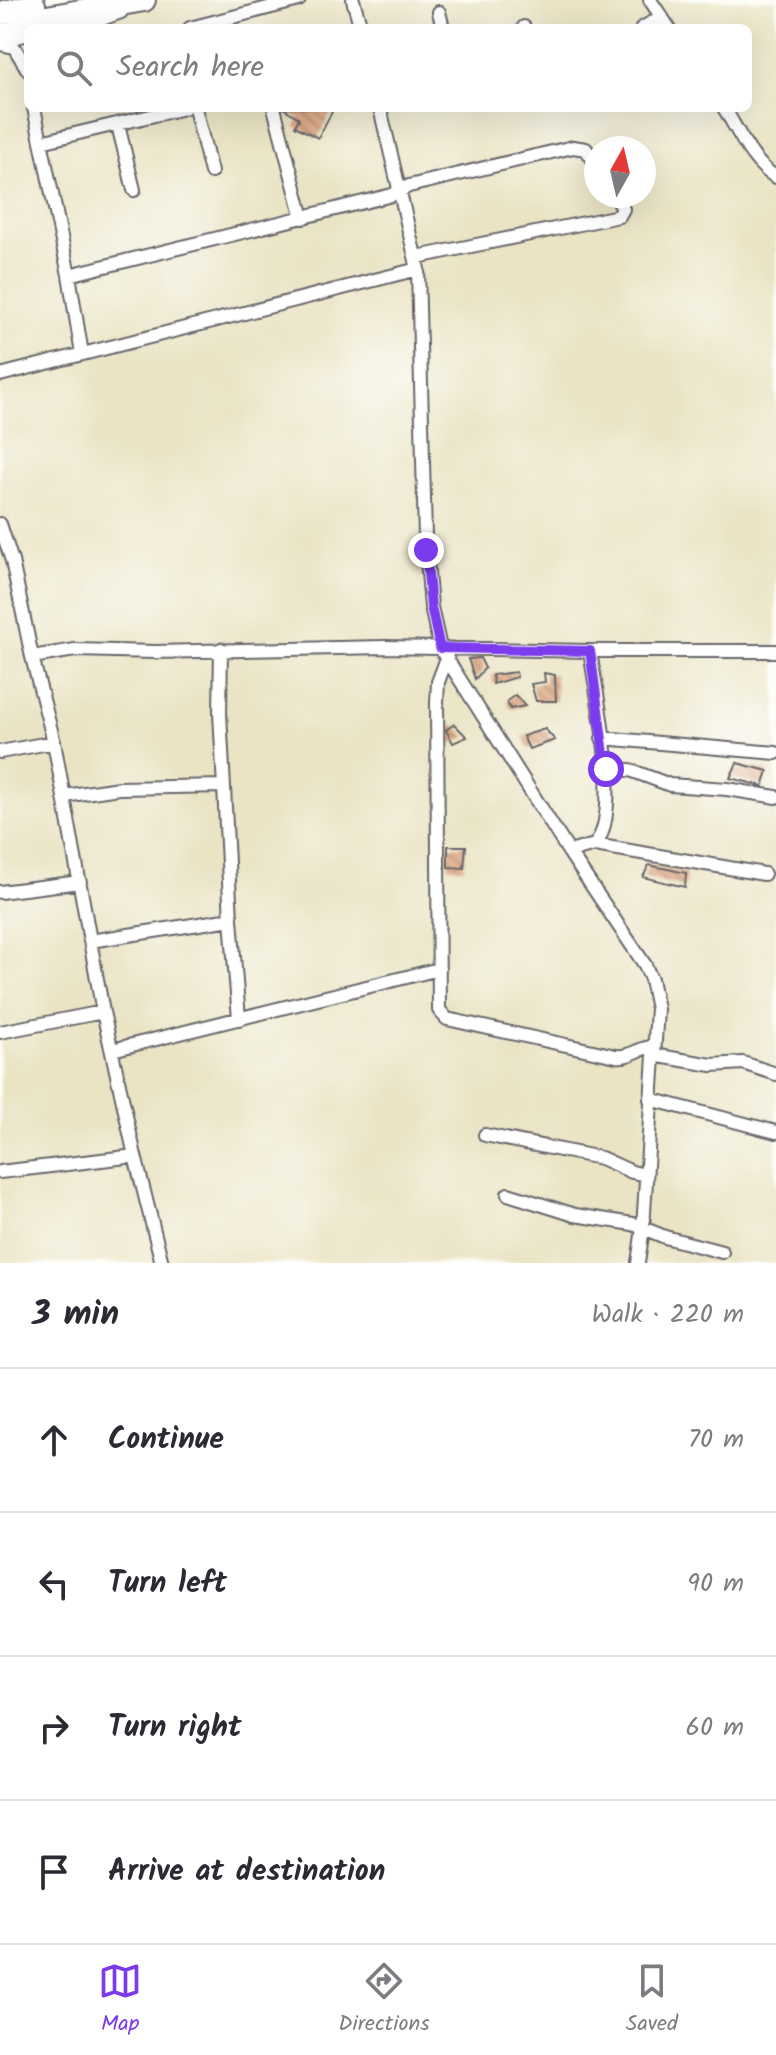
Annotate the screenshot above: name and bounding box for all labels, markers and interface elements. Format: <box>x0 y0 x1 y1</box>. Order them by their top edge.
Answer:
search box <box>24 24 752 112</box>
text: Search here <box>116 44 264 92</box>
icon: search <box>52 46 96 90</box>
north arrow <box>584 136 656 208</box>
route end <box>408 532 444 568</box>
route start <box>588 751 624 787</box>
text: 3 min <box>32 1288 119 1342</box>
text: Walk · 220 m <box>592 1294 744 1336</box>
text: Continue <box>108 1416 224 1464</box>
icon: ahead <box>32 1418 76 1462</box>
text: 70 m <box>688 1419 744 1461</box>
text: Turn left <box>108 1560 227 1608</box>
icon: left <box>32 1562 76 1606</box>
text: 90 m <box>687 1563 744 1605</box>
text: Turn right <box>108 1704 241 1752</box>
icon: right <box>32 1706 76 1750</box>
text: 60 m <box>685 1707 744 1749</box>
text: Arrive at destination <box>108 1848 385 1896</box>
icon: arrive <box>32 1850 76 1894</box>
tab: Map <box>98 1959 142 2042</box>
tab: Directions <box>338 1959 430 2042</box>
tab: Saved <box>626 1959 678 2042</box>

